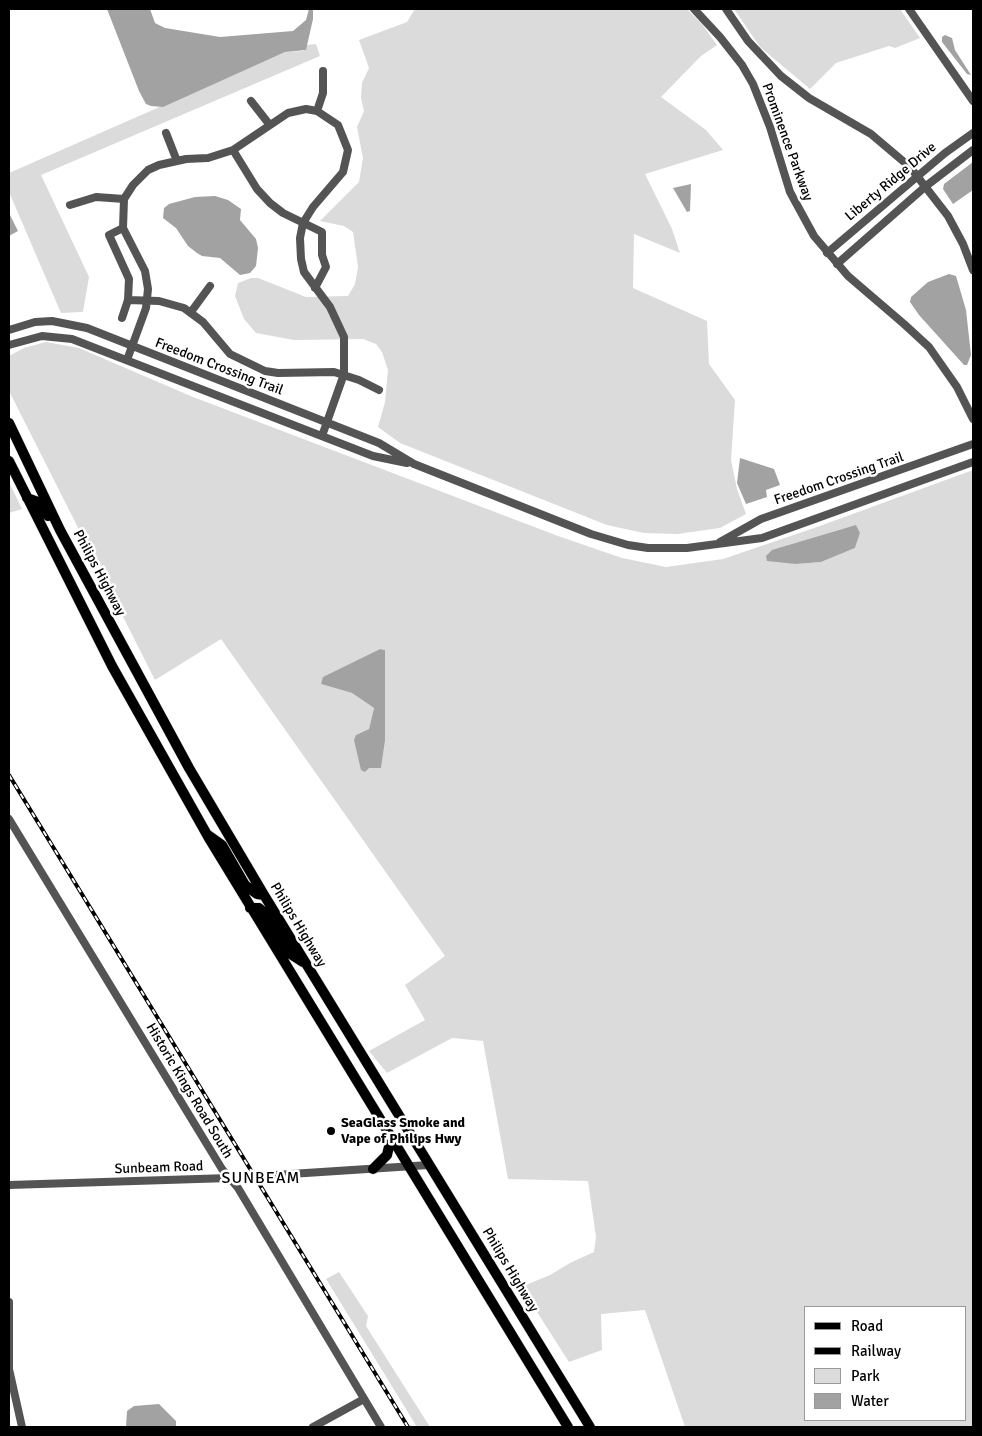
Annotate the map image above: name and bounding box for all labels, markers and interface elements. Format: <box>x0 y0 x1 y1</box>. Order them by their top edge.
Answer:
street label: Prominence Parkway <box>758 81 816 203</box>
street label: Liberty Ridge Drive <box>842 139 940 225</box>
street label: Freedom Crossing Trail <box>153 335 285 399</box>
street label: Freedom Crossing Trail <box>772 449 906 509</box>
street label: Philips Highway <box>69 527 129 619</box>
street label: Philips Highway <box>266 880 330 970</box>
street label: Historic Kings Road South <box>142 1020 236 1162</box>
place label: SeaGlass Smoke and Vape of Philips Hwy <box>341 1115 465 1148</box>
marker: SeaGlass Smoke and Vape of Philips Hwy <box>325 1125 337 1137</box>
street label: Sunbeam Road <box>114 1158 204 1178</box>
district label: SUNBEAM <box>221 1169 301 1189</box>
street label: Philips Highway <box>478 1225 542 1315</box>
legend <box>804 1306 967 1421</box>
text: Road <box>851 1317 883 1335</box>
text: Railway <box>851 1342 901 1360</box>
text: Park <box>851 1367 880 1385</box>
text: Water <box>851 1392 889 1410</box>

